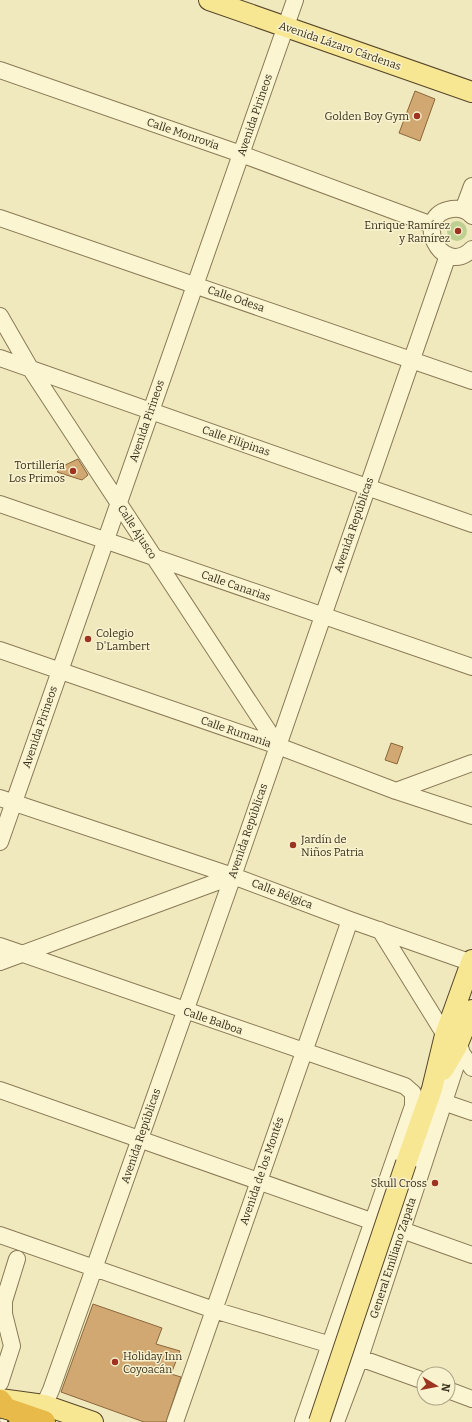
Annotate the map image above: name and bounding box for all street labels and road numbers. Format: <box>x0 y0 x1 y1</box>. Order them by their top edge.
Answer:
street label: Avenida Lázaro Cárdenas <box>277 19 403 73</box>
street label: Avenida Pirineos <box>235 72 275 158</box>
street label: Calle Monrovia <box>145 115 221 153</box>
street label: Calle Odesa <box>206 283 266 315</box>
street label: Avenida Pirineos <box>127 378 167 464</box>
street label: Calle Filipinas <box>200 423 272 459</box>
street label: Avenida Repúblicas <box>332 476 376 574</box>
street label: Calle Ajusco <box>115 503 159 561</box>
street label: Calle Canarias <box>200 568 272 604</box>
street label: Avenida Pirineos <box>20 684 60 770</box>
street label: Calle Rumania <box>199 714 273 750</box>
street label: Avenida Repúblicas <box>226 782 270 880</box>
street label: Calle Bélgica <box>250 876 314 912</box>
street label: Calle Balboa <box>181 1005 245 1037</box>
street label: Avenida Repúblicas <box>119 1087 163 1185</box>
street label: Avenida de los Montés <box>237 1115 287 1227</box>
street label: General Emiliano Zapata <box>367 1196 419 1320</box>

